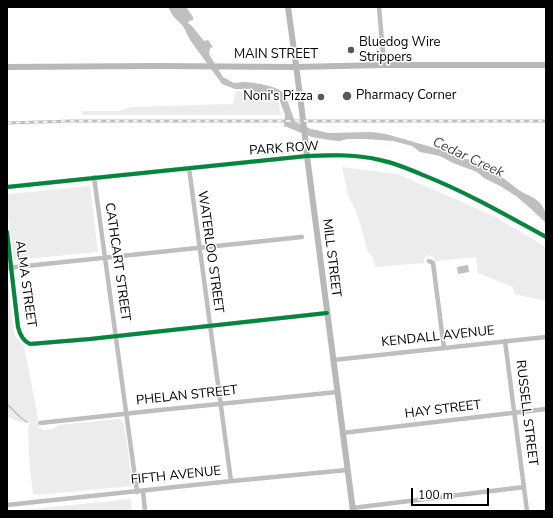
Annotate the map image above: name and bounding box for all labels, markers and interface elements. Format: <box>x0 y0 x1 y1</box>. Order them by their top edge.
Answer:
place label: Bluedog Wire Strippers <box>359 35 440 66</box>
marker: Bluedog Wire Strippers <box>346 45 356 55</box>
street label: MAIN STREET <box>234 47 318 63</box>
place label: Pharmacy Corner <box>356 88 456 104</box>
place label: Noni's Pizza <box>243 89 313 105</box>
marker: Pharmacy Corner <box>341 90 353 102</box>
marker: Noni's Pizza <box>316 92 326 102</box>
water label: Cedar Creek <box>430 134 506 182</box>
street label: PARK ROW <box>249 139 319 159</box>
street label: WATERLOO STREET <box>194 190 226 314</box>
street label: CATHCART STREET <box>101 202 133 322</box>
street label: MILL STREET <box>318 218 344 298</box>
street label: ALMA STREET <box>11 240 39 328</box>
street label: KENDALL AVENUE <box>381 323 495 351</box>
street label: RUSSELL STREET <box>512 359 540 467</box>
street label: PHELAN STREET <box>135 383 239 409</box>
street label: HAY STREET <box>404 398 482 422</box>
street label: FIFTH AVENUE <box>130 464 222 488</box>
scale bar <box>413 480 491 506</box>
text: 100 m <box>418 487 453 503</box>

